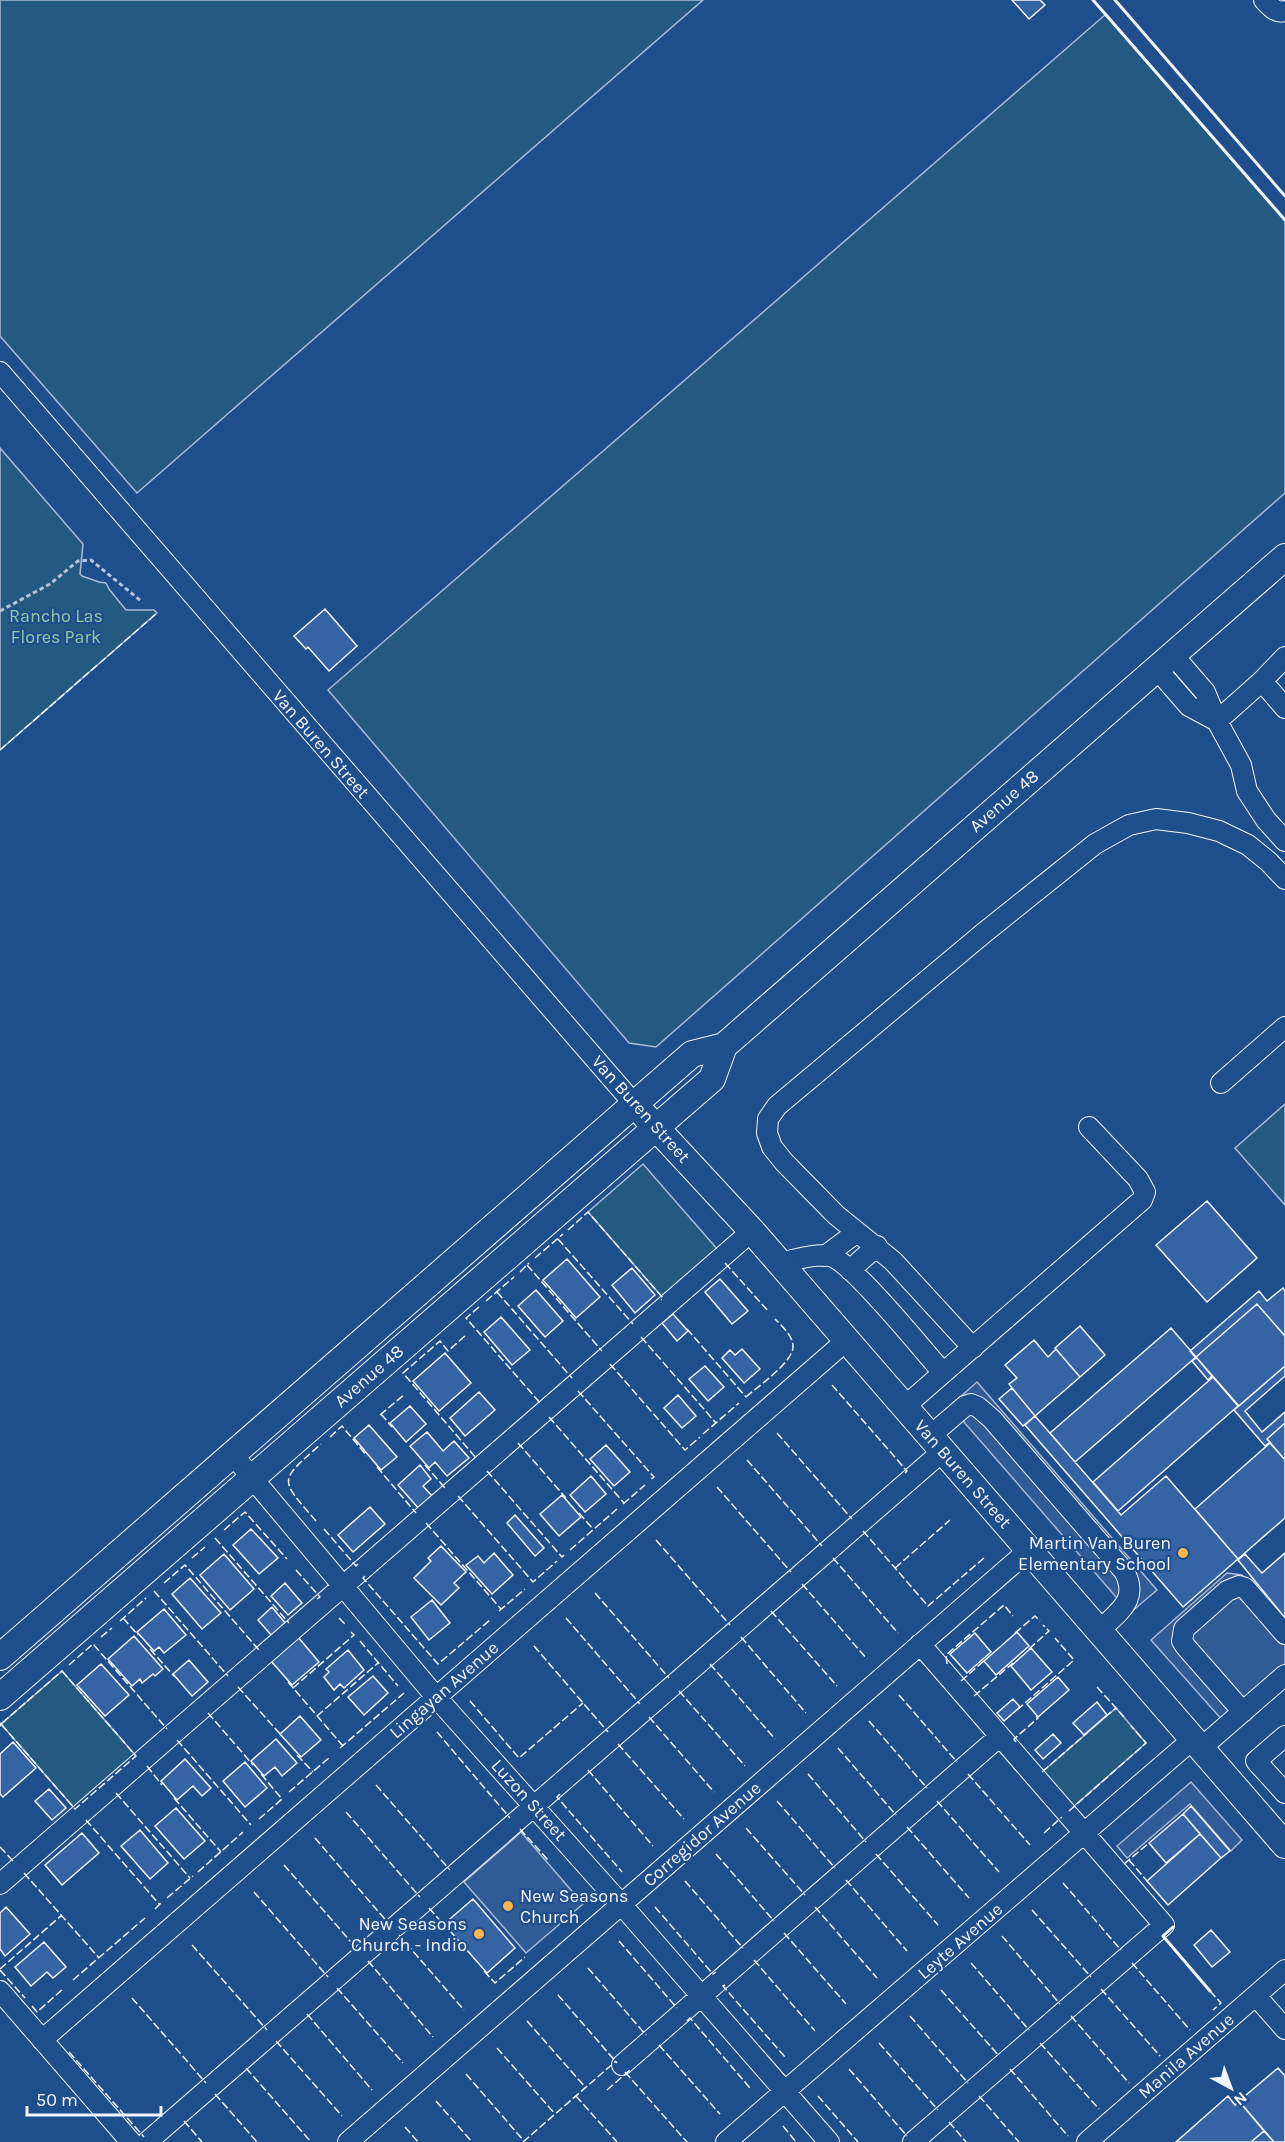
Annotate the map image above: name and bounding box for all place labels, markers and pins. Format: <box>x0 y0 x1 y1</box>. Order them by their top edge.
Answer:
place label: Martin Van Buren Elementary School <box>1018 1532 1171 1575</box>
marker: Martin Van Buren Elementary School <box>1176 1546 1190 1560</box>
place label: New Seasons Church <box>520 1885 629 1928</box>
marker: New Seasons Church <box>501 1899 515 1913</box>
place label: New Seasons Church - Indio <box>351 1913 467 1956</box>
marker: New Seasons Church - Indio <box>472 1927 486 1941</box>

